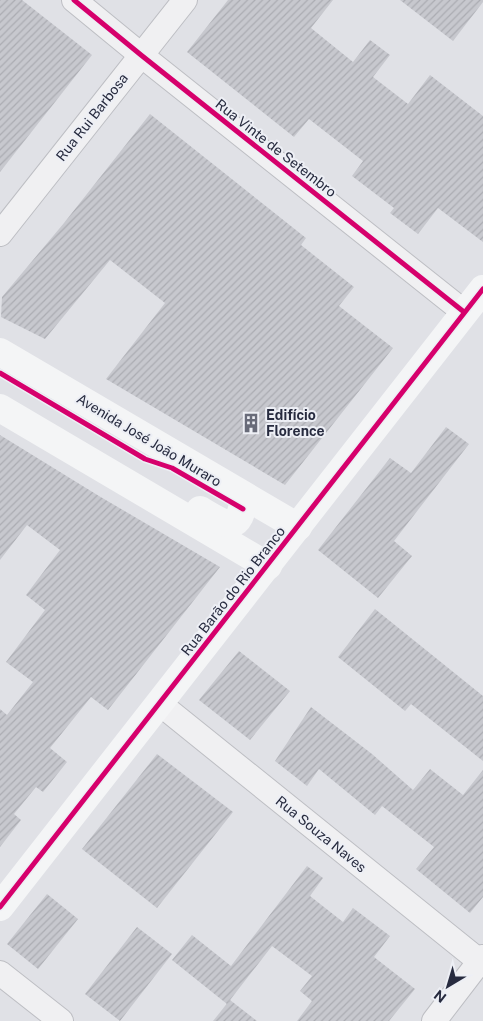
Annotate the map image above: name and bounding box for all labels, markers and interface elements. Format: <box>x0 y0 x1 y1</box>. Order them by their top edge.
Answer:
street label: Rua Rui Barbosa <box>53 70 131 164</box>
street label: Rua Vinte de Setembro <box>212 96 340 200</box>
street label: Avenida José João Muraro <box>74 390 224 490</box>
place label: Edifício Florence <box>266 407 325 439</box>
building icon: Edifício Florence <box>240 412 262 434</box>
street label: Rua Barão do Rio Branco <box>178 523 288 659</box>
street label: Rua Souza Naves <box>272 793 370 875</box>
north arrow <box>423 961 473 1011</box>
text: N <box>431 987 449 1006</box>

